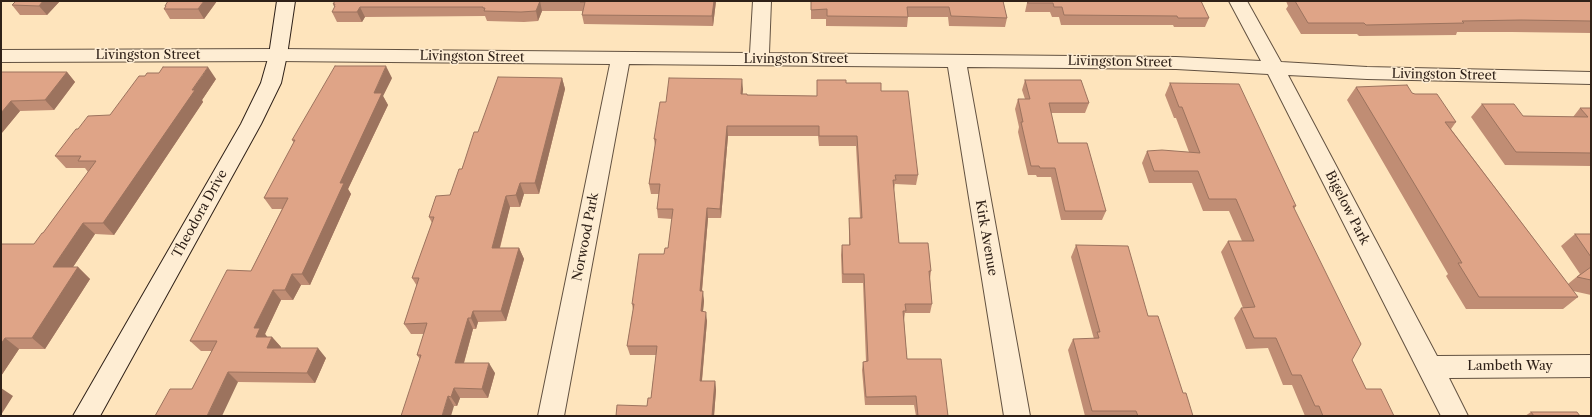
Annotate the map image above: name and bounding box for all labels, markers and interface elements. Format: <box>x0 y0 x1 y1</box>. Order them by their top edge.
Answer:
street label: Livingston Street <box>96 47 200 63</box>
street label: Livingston Street <box>419 48 525 66</box>
street label: Livingston Street <box>744 51 848 67</box>
street label: Livingston Street <box>1067 53 1173 71</box>
street label: Livingston Street <box>1391 66 1497 84</box>
street label: Theodora Drive <box>169 167 231 261</box>
street label: Bigelow Park <box>1322 168 1372 248</box>
street label: Norwood Park <box>570 191 602 283</box>
street label: Kirk Avenue <box>972 199 1000 277</box>
street label: Lambeth Way <box>1467 358 1553 374</box>

